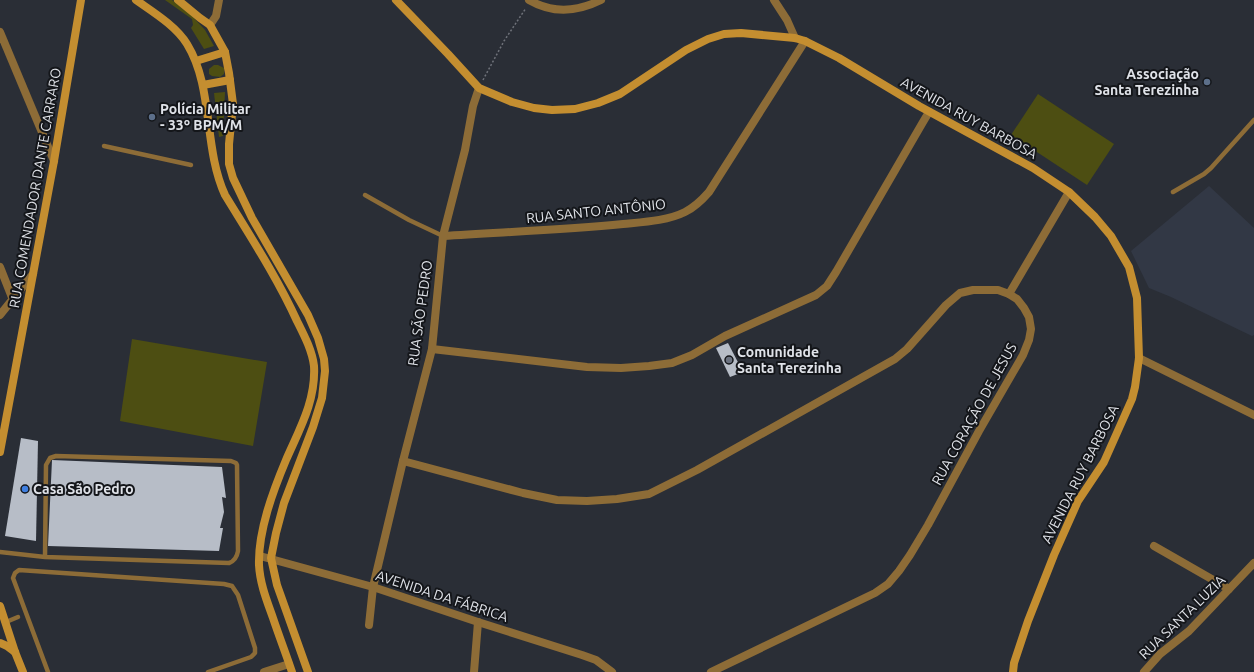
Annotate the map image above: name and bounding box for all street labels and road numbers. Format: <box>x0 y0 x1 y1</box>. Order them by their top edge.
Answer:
street label: RUA COMENDADOR DANTE CARRARO <box>6 67 64 309</box>
street label: AVENIDA RUY BARBOSA <box>898 74 1040 162</box>
street label: RUA SANTO ANTÔNIO <box>525 195 667 226</box>
street label: RUA SÃO PEDRO <box>404 259 435 367</box>
street label: RUA CORAÇÃO DE JESUS <box>927 340 1020 488</box>
street label: AVENIDA RUY BARBOSA <box>1038 402 1122 546</box>
street label: AVENIDA DA FÁBRICA <box>374 566 510 625</box>
street label: RUA SANTA LUZIA <box>1136 572 1228 662</box>

